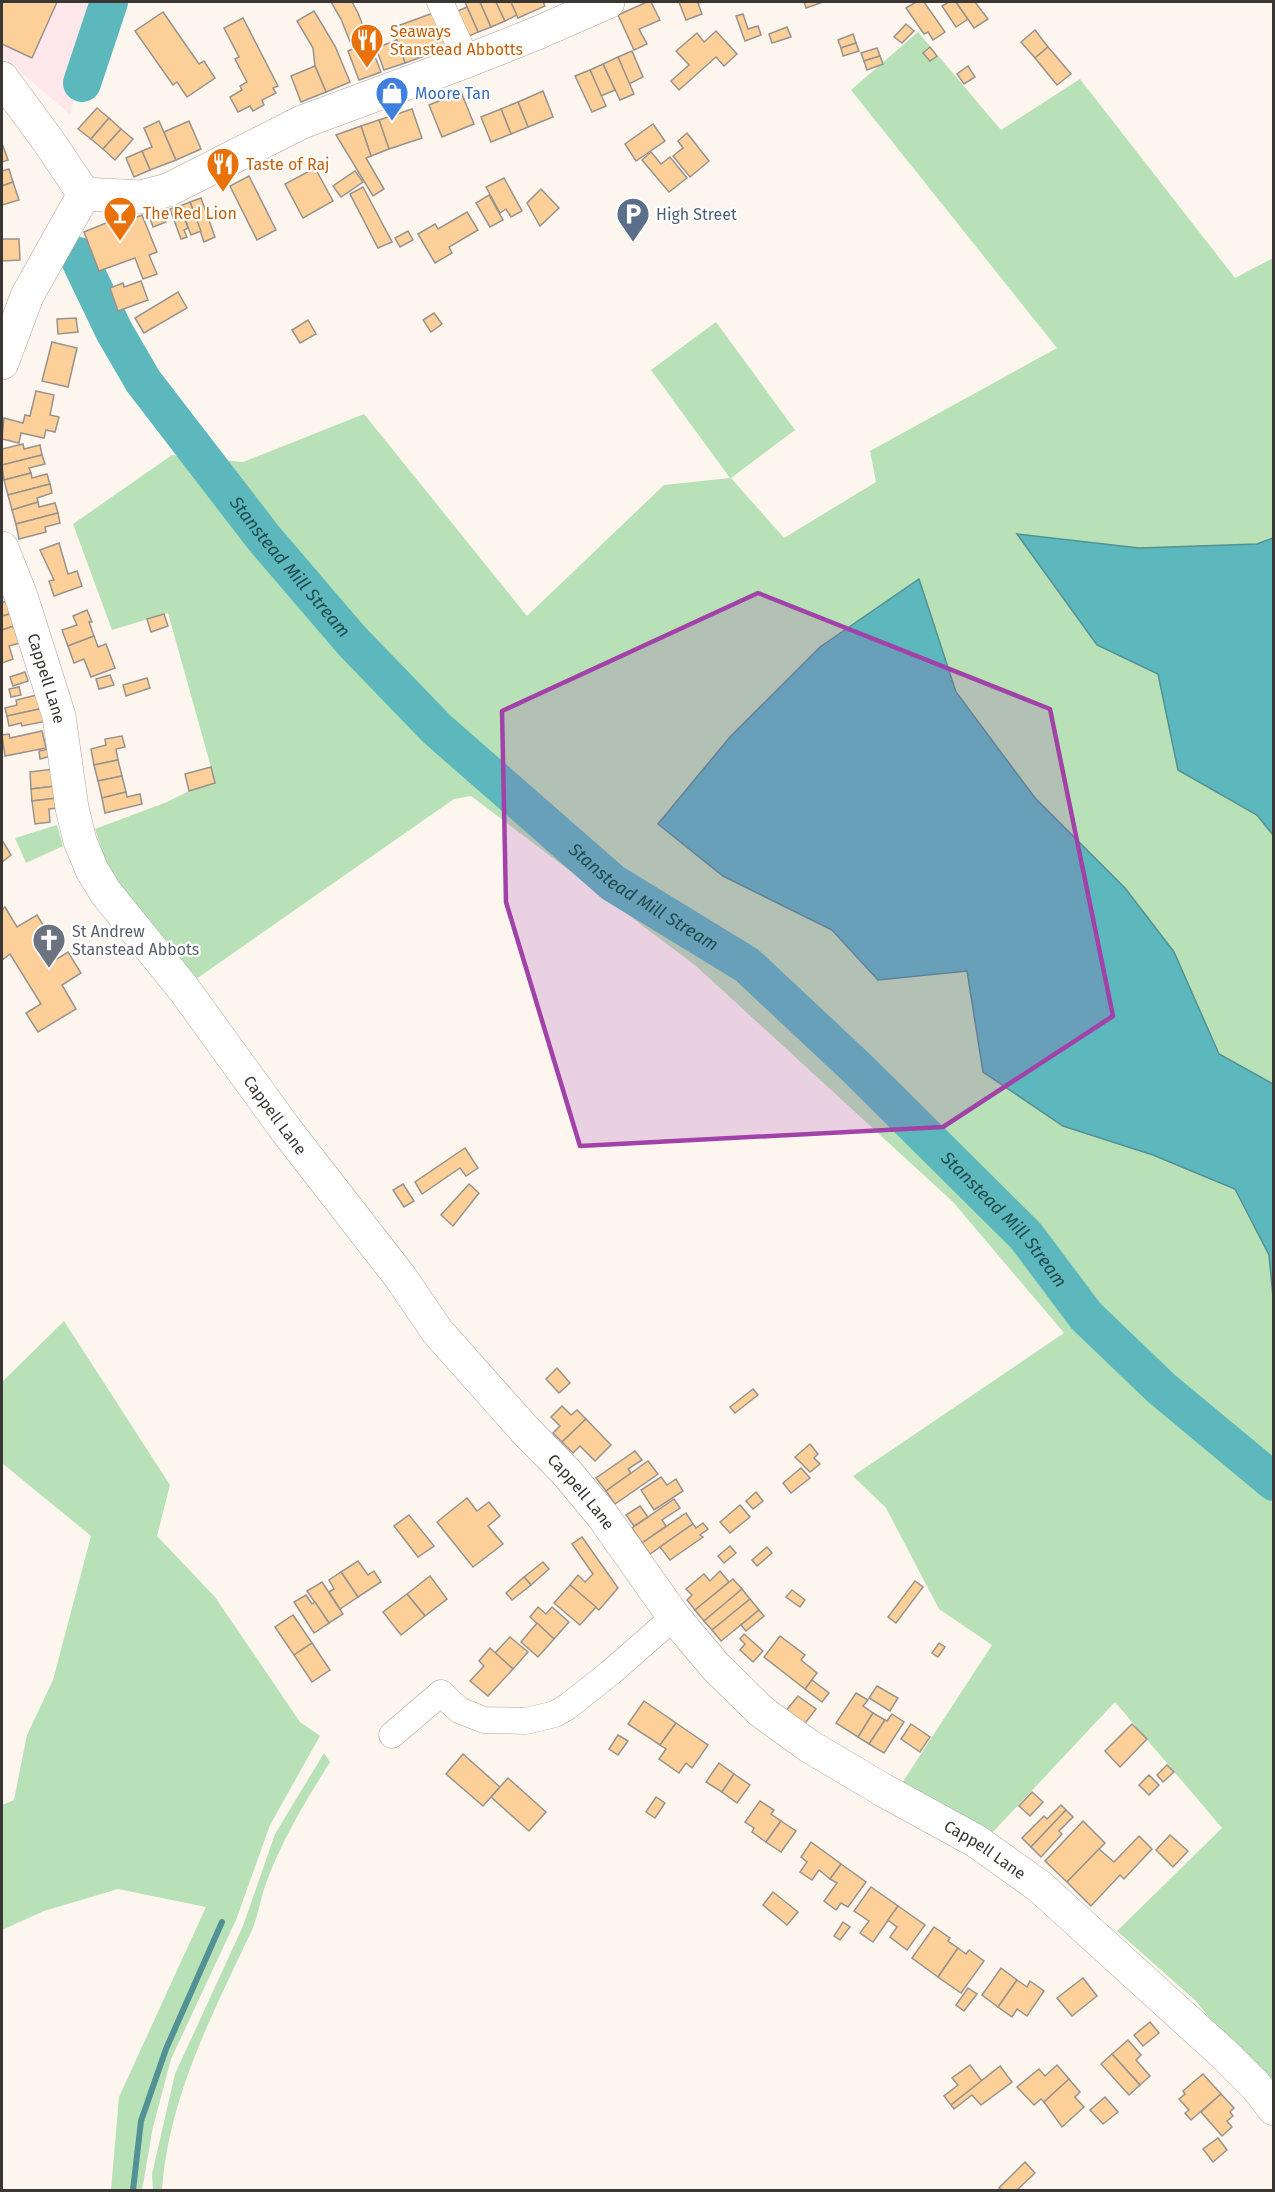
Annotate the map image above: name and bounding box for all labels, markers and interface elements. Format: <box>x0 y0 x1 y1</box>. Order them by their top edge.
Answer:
restaurant icon: Seaways Stanstead Abbotts <box>349 22 385 69</box>
place label: Seaways Stanstead Abbotts <box>390 22 523 59</box>
shop icon: Moore Tan <box>374 75 410 122</box>
place label: Moore Tan <box>415 84 490 103</box>
restaurant icon: Taste of Raj <box>205 146 241 193</box>
place label: Taste of Raj <box>246 155 329 174</box>
bar icon: The Red Lion <box>102 195 138 242</box>
parking icon: High Street <box>615 196 651 243</box>
place label: The Red Lion <box>143 204 237 223</box>
place label: High Street <box>656 205 737 224</box>
water label: Stanstead Mill Stream <box>224 491 355 642</box>
street label: Cappell Lane <box>24 631 69 725</box>
water label: Stanstead Mill Stream <box>563 838 722 956</box>
church icon: St Andrew Stanstead Abbots <box>31 922 67 969</box>
place label: St Andrew Stanstead Abbots <box>72 922 199 959</box>
street label: Cappell Lane <box>240 1072 311 1158</box>
water label: Stanstead Mill Stream <box>936 1146 1072 1292</box>
street label: Cappell Lane <box>544 1450 619 1533</box>
street label: Cappell Lane <box>941 1816 1030 1883</box>

